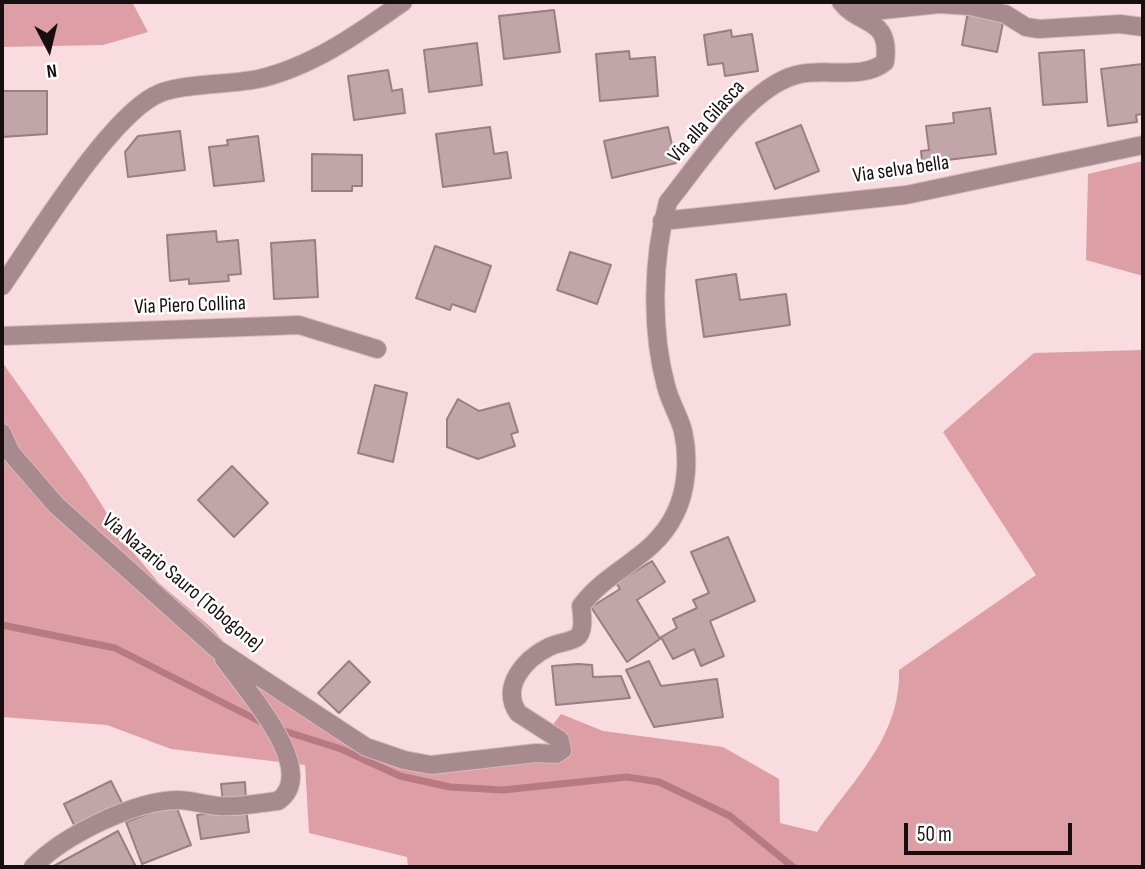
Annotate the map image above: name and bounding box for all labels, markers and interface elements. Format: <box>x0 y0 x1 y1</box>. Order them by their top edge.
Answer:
north arrow <box>14 14 84 84</box>
text: N <box>45 58 58 82</box>
street label: Via alla Gilasca <box>663 76 751 168</box>
street label: Via selva bella <box>851 151 951 189</box>
street label: Via Piero Collina <box>134 291 246 321</box>
street label: Via Nazario Sauro (Tobogone) <box>97 508 267 658</box>
scale bar <box>907 810 1075 854</box>
text: 50 m <box>917 822 952 847</box>

